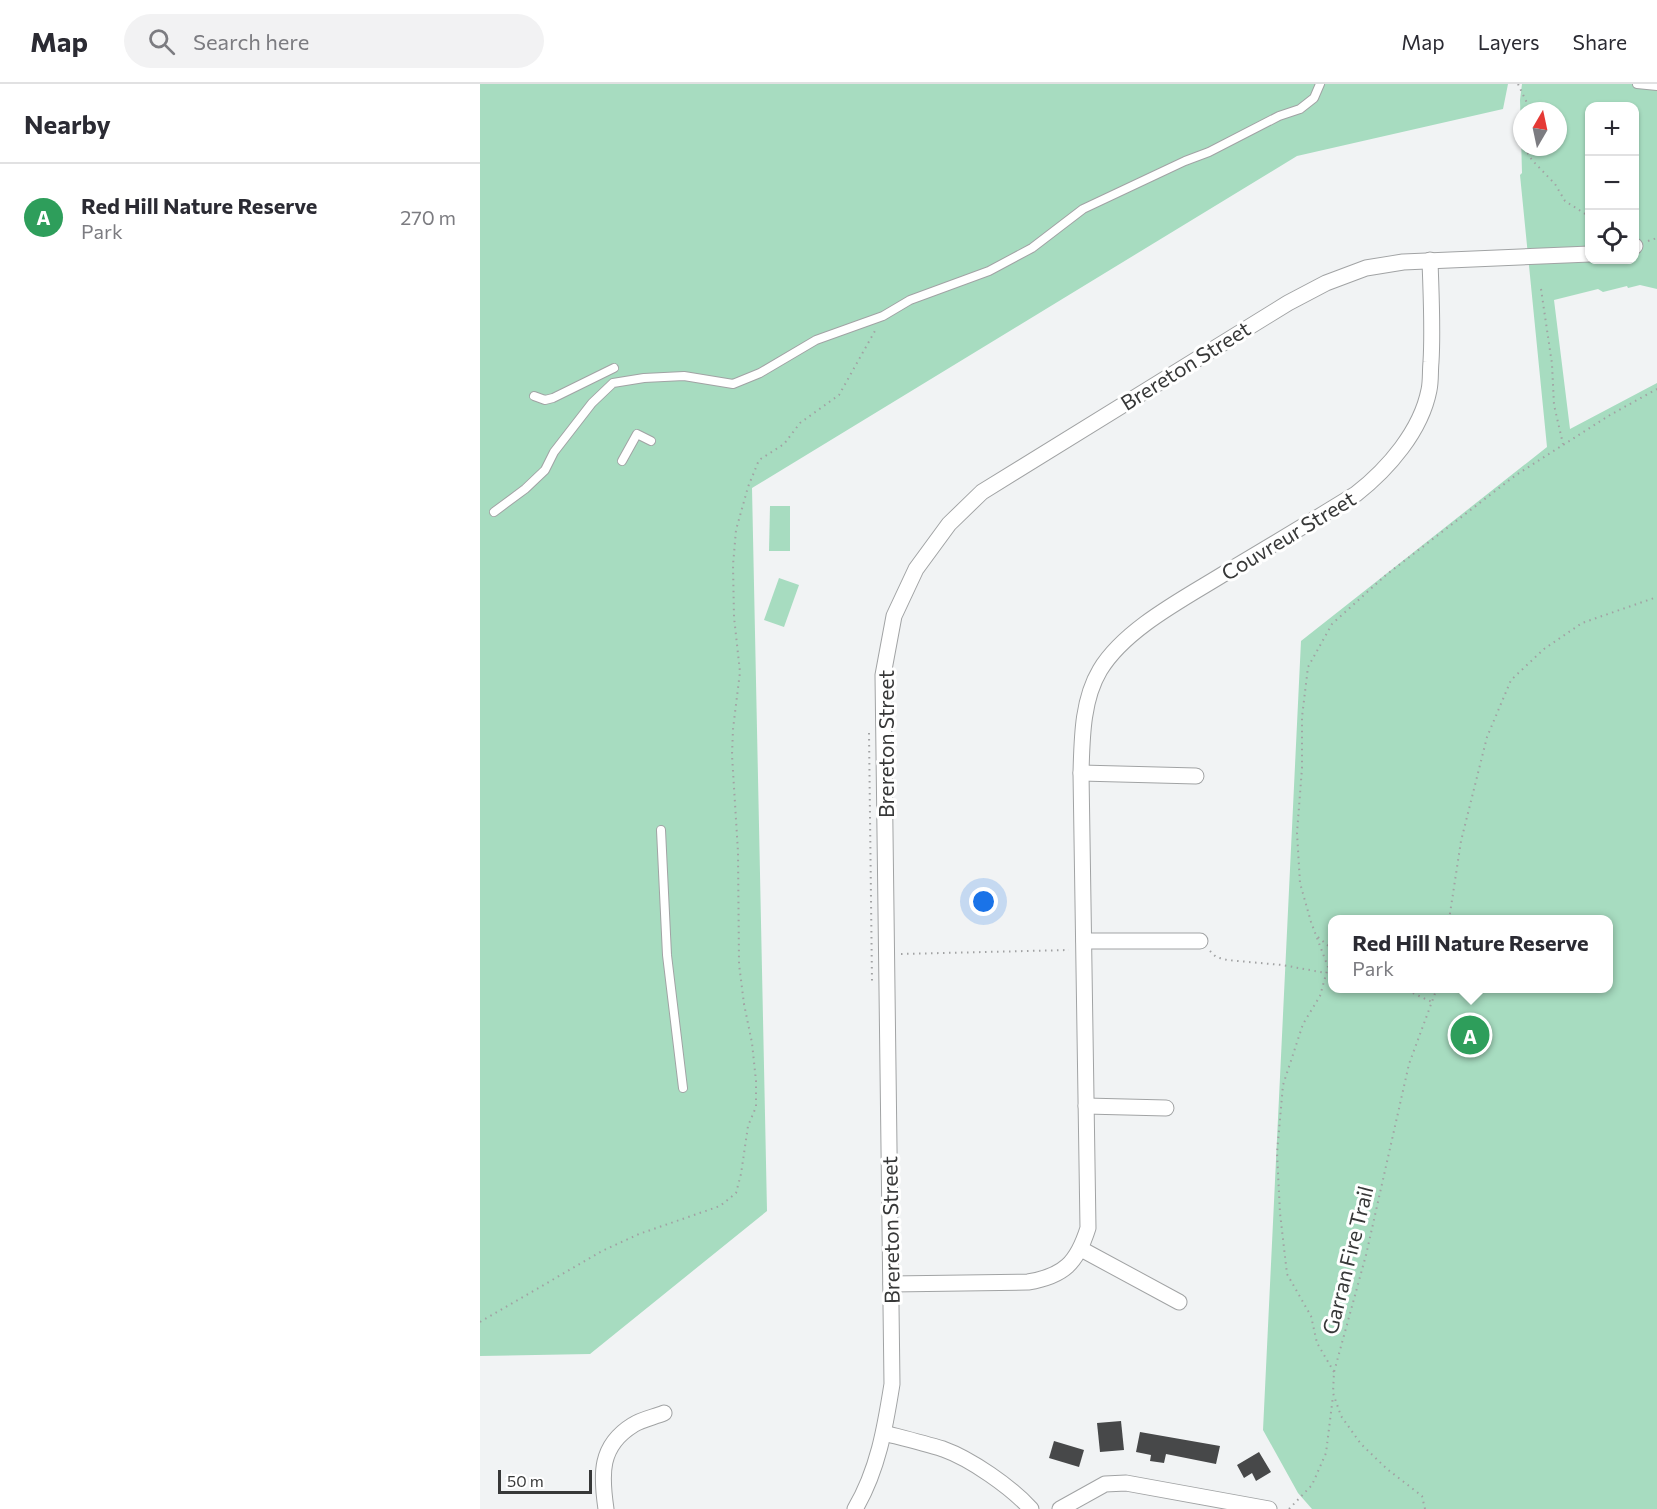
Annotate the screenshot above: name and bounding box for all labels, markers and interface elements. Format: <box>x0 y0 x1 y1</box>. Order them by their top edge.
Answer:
search box <box>124 14 544 68</box>
text: Map <box>30 24 88 58</box>
icon: search <box>145 25 178 58</box>
text: Search here <box>193 28 309 55</box>
text: Map <box>1401 29 1445 54</box>
text: Layers <box>1478 29 1540 54</box>
text: Share <box>1573 29 1627 54</box>
north arrow <box>1513 102 1567 156</box>
map controls <box>1585 102 1639 264</box>
button: + <box>1585 102 1639 156</box>
text: Nearby <box>24 108 111 139</box>
button: − <box>1585 156 1639 210</box>
text: Red Hill Nature Reserve <box>81 192 317 219</box>
text: A <box>36 205 51 229</box>
text: 270 m <box>400 205 456 229</box>
button: locate <box>1585 210 1639 264</box>
text: Park <box>81 219 123 243</box>
street label: Brereton Street <box>1116 315 1254 415</box>
street label: Couvreur Street <box>1216 485 1360 585</box>
street label: Brereton Street <box>873 670 898 818</box>
your location <box>969 887 998 916</box>
popup <box>1328 915 1613 993</box>
text: Red Hill Nature Reserve <box>1352 929 1589 956</box>
text: Park <box>1352 956 1394 980</box>
pin: A <box>1450 1012 1490 1058</box>
street label: Brereton Street <box>876 1156 904 1304</box>
street label: Garran Fire Trail <box>1316 1183 1378 1337</box>
scale bar <box>498 1467 592 1494</box>
text: 50 m <box>507 1471 544 1490</box>

